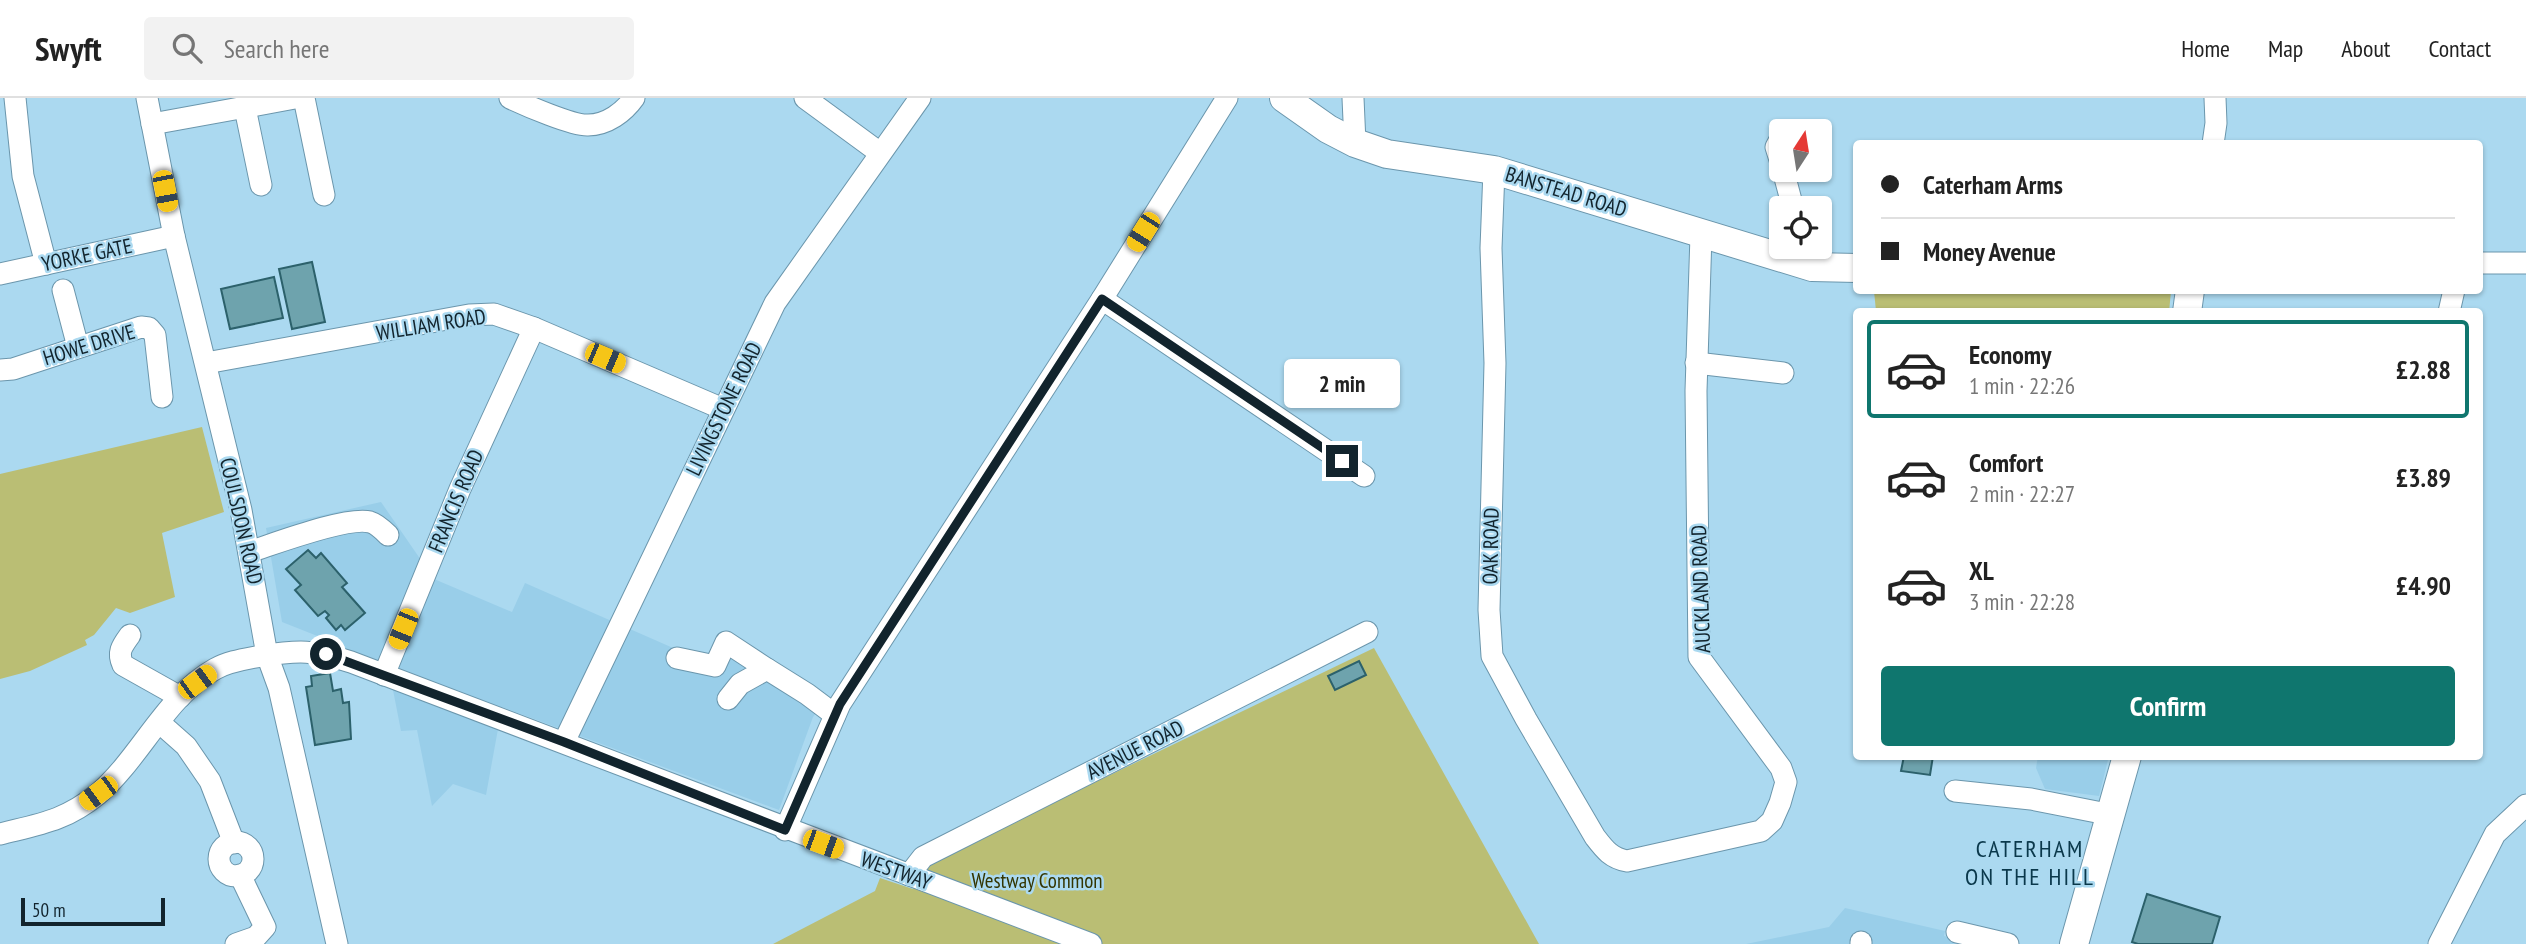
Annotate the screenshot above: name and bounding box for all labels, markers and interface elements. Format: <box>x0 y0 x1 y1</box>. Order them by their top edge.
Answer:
search box <box>144 17 634 80</box>
text: Swyft <box>35 27 102 70</box>
icon: search <box>168 29 206 67</box>
text: Search here <box>224 32 329 65</box>
text: Home <box>2181 33 2230 64</box>
text: Map <box>2268 33 2303 64</box>
text: About <box>2341 33 2390 64</box>
text: Contact <box>2428 33 2491 64</box>
north arrow <box>1769 119 1832 182</box>
map controls <box>1769 119 1832 259</box>
street label: BANSTEAD ROAD <box>1502 160 1630 223</box>
car <box>151 168 180 214</box>
text: Caterham Arms <box>1923 168 2063 201</box>
button: locate <box>1769 196 1832 259</box>
car <box>1123 209 1164 255</box>
street label: YORKE GATE <box>39 232 135 277</box>
text: Money Avenue <box>1923 235 2056 268</box>
street label: WILLIAM ROAD <box>374 303 488 346</box>
street label: HOWE DRIVE <box>40 318 138 371</box>
street label: LIVINGSTONE ROAD <box>680 338 768 480</box>
icon: car <box>1885 338 1948 401</box>
text: Economy <box>1969 338 2051 371</box>
car <box>582 340 629 376</box>
text: £2.88 <box>2396 353 2451 386</box>
callout: 2 min <box>1284 360 1400 408</box>
text: 2 min <box>1319 369 1365 398</box>
text: 1 min · 22:26 <box>1969 371 2075 400</box>
street label: FRANCIS ROAD <box>422 445 489 556</box>
route end <box>1326 445 1358 477</box>
icon: car <box>1885 446 1948 509</box>
text: Comfort <box>1969 446 2043 479</box>
street label: COULSDON ROAD <box>214 455 269 587</box>
text: £3.89 <box>2396 461 2451 494</box>
text: 2 min · 22:27 <box>1969 479 2075 508</box>
street label: OAK ROAD <box>1476 507 1505 585</box>
street label: AUCKLAND ROAD <box>1685 525 1716 653</box>
icon: car <box>1885 554 1948 617</box>
text: XL <box>1969 554 1994 587</box>
text: £4.90 <box>2396 569 2451 602</box>
text: 3 min · 22:28 <box>1969 587 2075 616</box>
car <box>386 606 421 652</box>
route start <box>310 638 342 670</box>
car <box>174 661 221 703</box>
button: Confirm <box>1881 666 2455 746</box>
street label: AVENUE ROAD <box>1082 714 1188 785</box>
car <box>75 772 122 814</box>
car <box>800 827 847 861</box>
district label: CATERHAM ON THE HILL <box>1965 833 2095 892</box>
street label: WESTWAY <box>857 845 936 896</box>
park label: Westway Common <box>971 867 1103 894</box>
scale bar <box>21 895 164 927</box>
text: 50 m <box>32 898 66 922</box>

